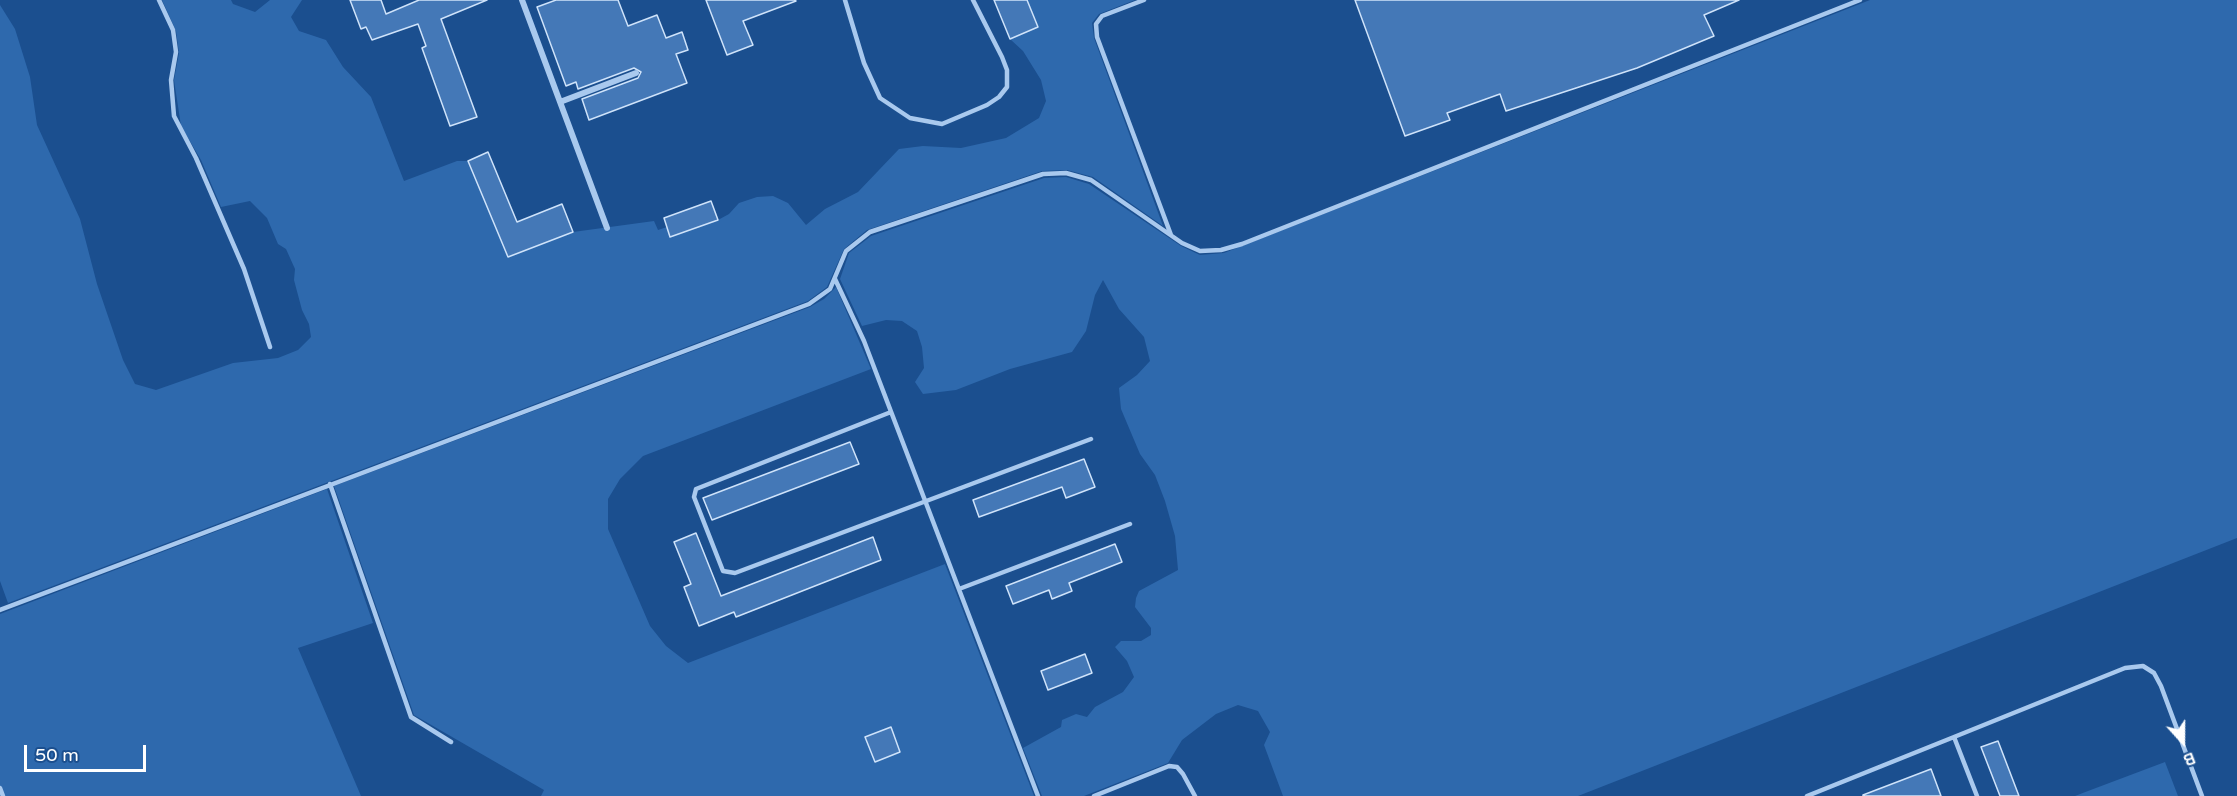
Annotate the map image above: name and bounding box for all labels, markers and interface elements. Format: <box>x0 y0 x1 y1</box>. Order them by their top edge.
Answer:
north arrow <box>2153 712 2213 772</box>
scale bar <box>27 733 148 771</box>
text: 50 m <box>35 744 79 766</box>
text: B <box>2181 747 2198 770</box>

